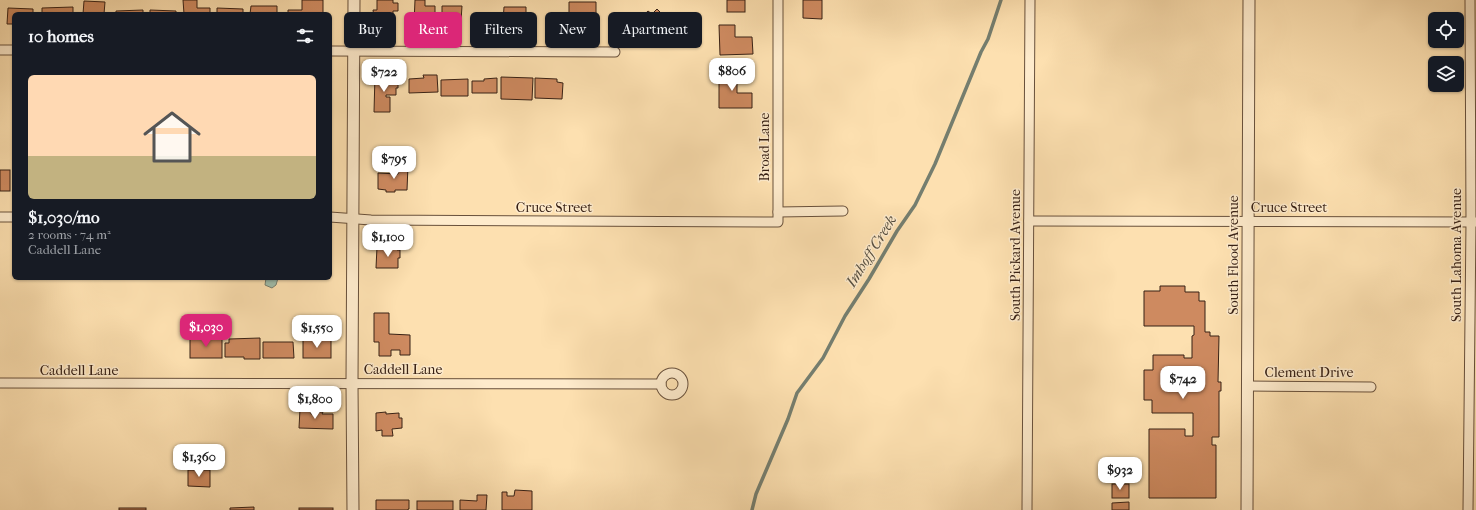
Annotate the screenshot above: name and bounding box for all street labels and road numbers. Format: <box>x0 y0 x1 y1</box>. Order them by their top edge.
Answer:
street label: Broad Lane <box>756 112 773 182</box>
street label: South Lahoma Avenue <box>1448 188 1465 322</box>
street label: South Pickard Avenue <box>1007 189 1024 321</box>
street label: South Flood Avenue <box>1225 195 1242 315</box>
street label: Cruce Street <box>516 199 592 216</box>
street label: Cruce Street <box>1251 199 1327 216</box>
street label: Caddell Lane <box>364 361 442 378</box>
street label: Caddell Lane <box>40 362 118 379</box>
street label: Clement Drive <box>1265 364 1353 381</box>

